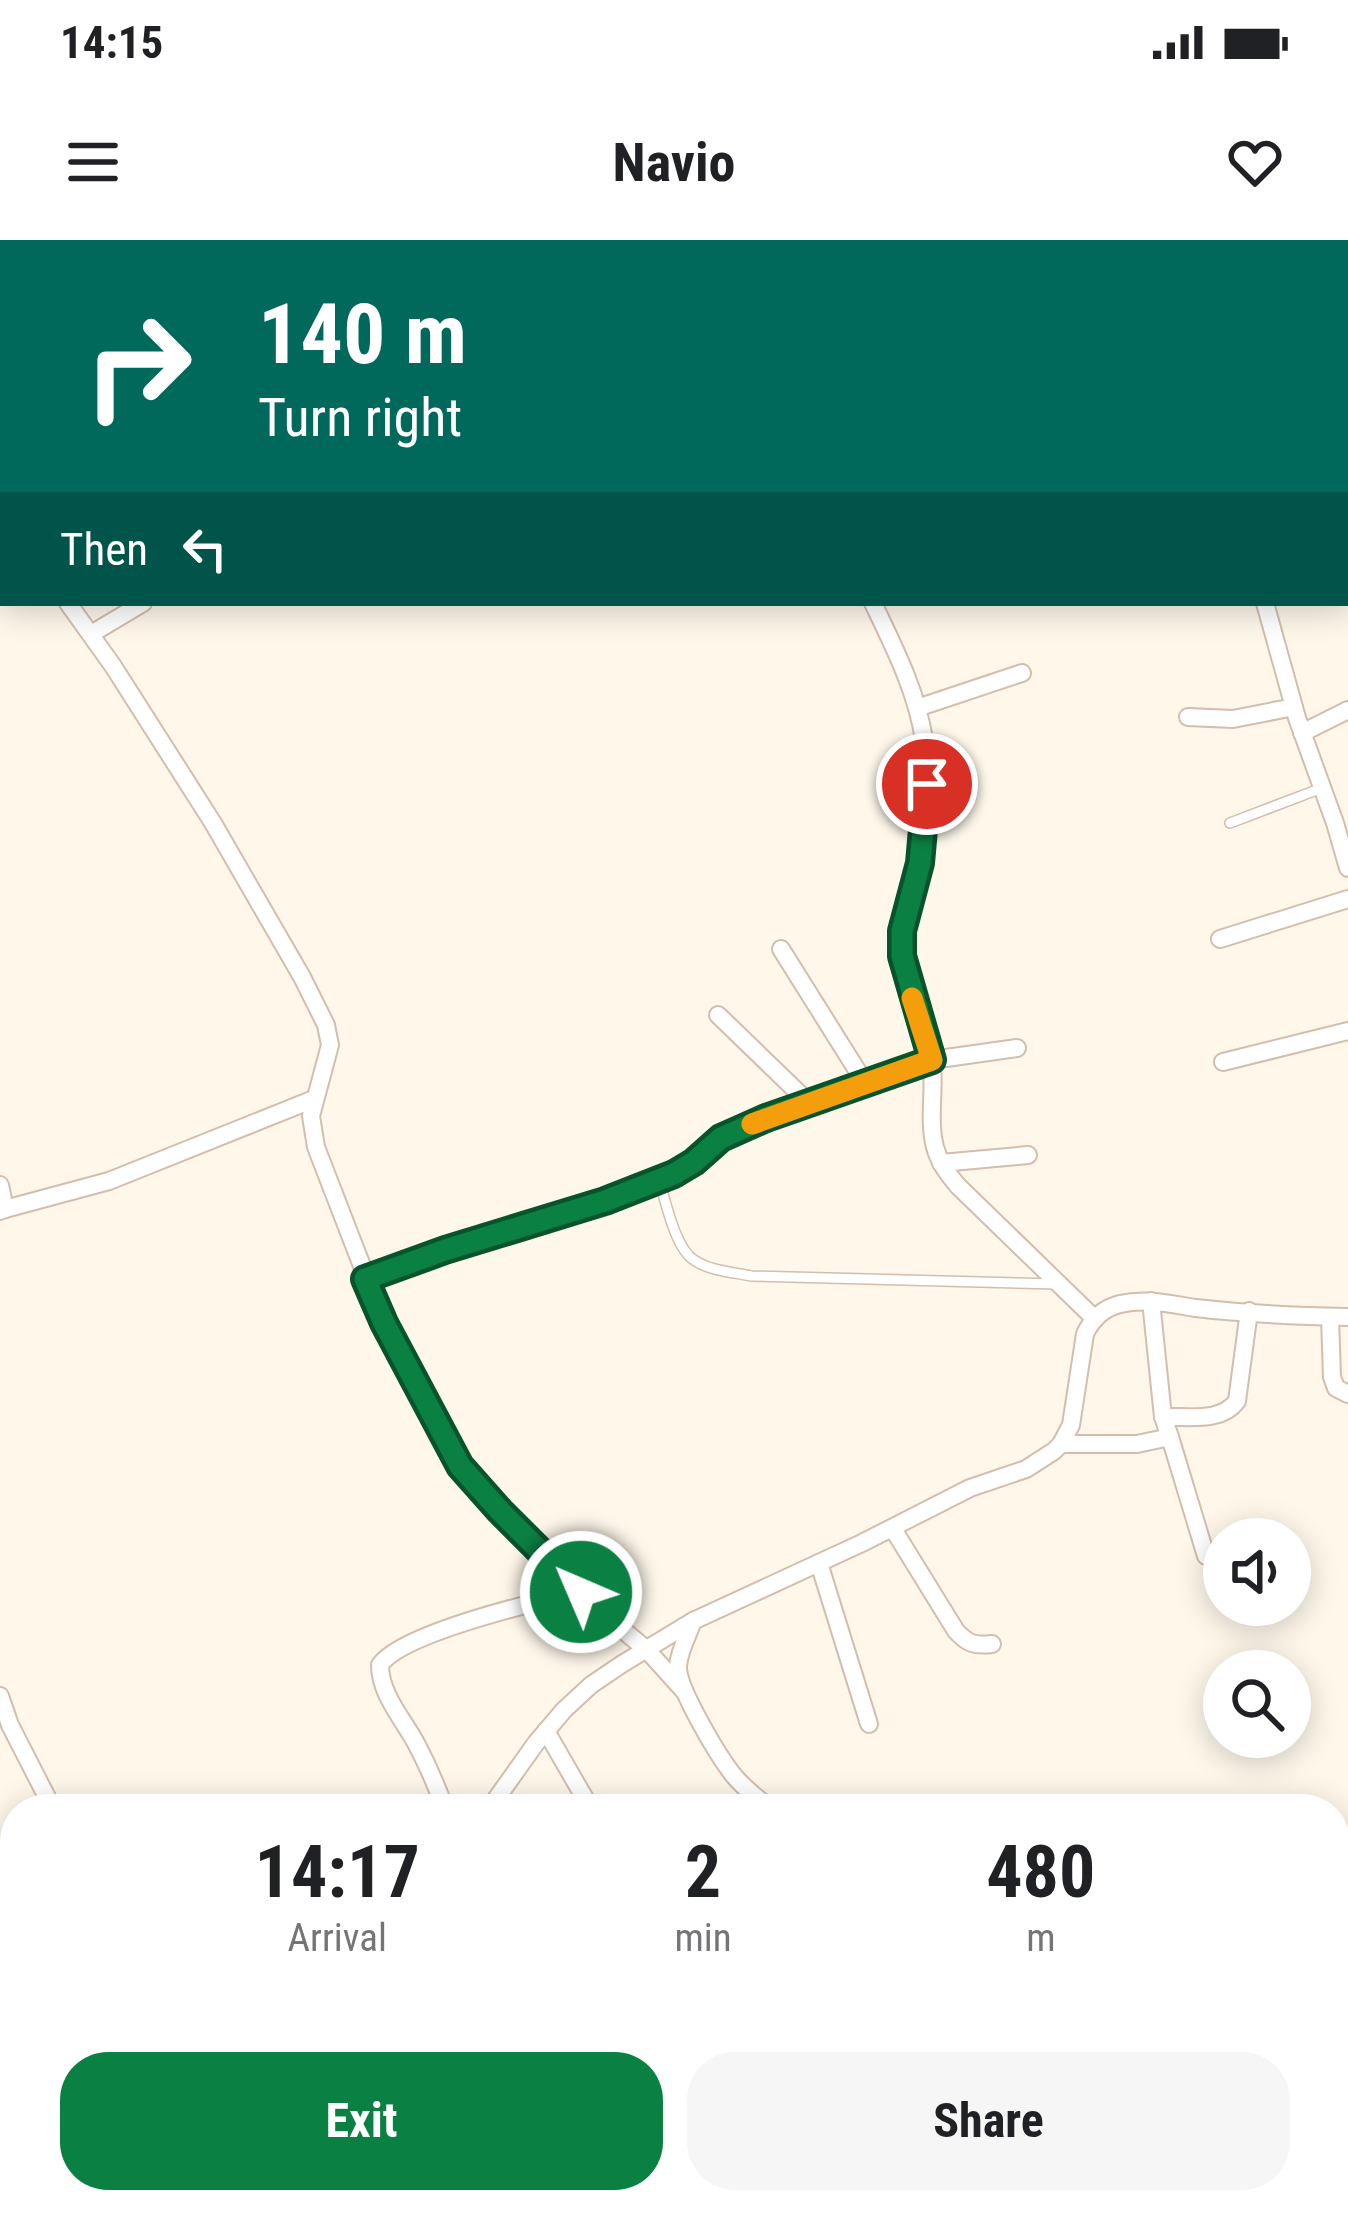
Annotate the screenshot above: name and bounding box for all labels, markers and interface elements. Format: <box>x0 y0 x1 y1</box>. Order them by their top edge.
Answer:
text: 14:15 <box>60 16 163 69</box>
icon: menu <box>60 129 126 195</box>
icon: heart <box>1222 129 1288 195</box>
text: Navio <box>613 131 735 194</box>
text: 140 m <box>258 285 467 384</box>
icon: right <box>60 288 216 444</box>
text: Turn right <box>258 386 462 449</box>
icon: left <box>172 516 238 582</box>
text: Then <box>60 523 148 576</box>
pin <box>876 733 978 835</box>
icon: arrive <box>894 751 960 817</box>
map controls <box>1203 1518 1311 1758</box>
button: sound <box>1203 1518 1311 1626</box>
position arrow <box>518 1529 644 1655</box>
button: search <box>1203 1650 1311 1758</box>
text: 14:17 <box>255 1830 420 1915</box>
text: 2 <box>685 1830 721 1915</box>
text: 480 <box>986 1830 1095 1915</box>
text: Arrival <box>288 1915 387 1961</box>
text: min <box>674 1915 732 1961</box>
text: m <box>1026 1915 1056 1961</box>
button: Exit <box>60 2052 663 2190</box>
button: Share <box>687 2052 1290 2190</box>

